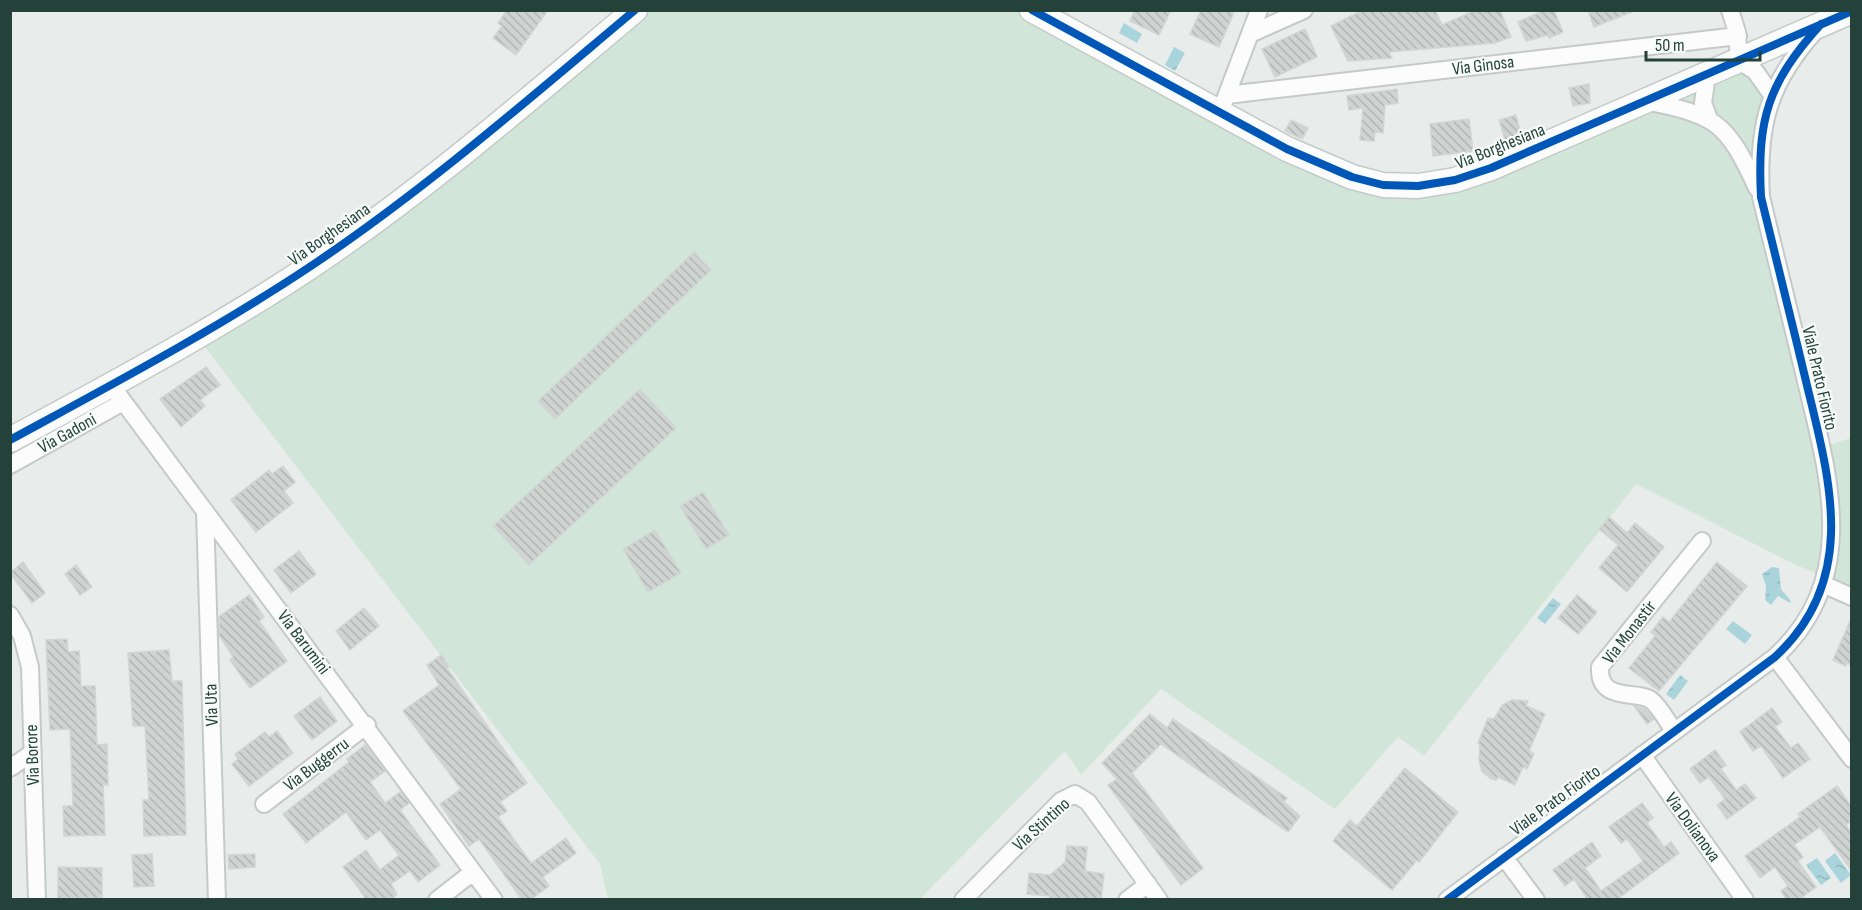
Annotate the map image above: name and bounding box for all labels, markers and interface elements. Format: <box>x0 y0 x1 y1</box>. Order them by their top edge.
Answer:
scale bar <box>1646 24 1760 62</box>
text: 50 m <box>1655 35 1685 56</box>
street label: Via Ginosa <box>1451 51 1515 80</box>
street label: Via Borghesiana <box>1452 119 1548 174</box>
street label: Via Borghesiana <box>284 199 374 270</box>
street label: Viale Prato Fiorito <box>1797 324 1842 432</box>
street label: Via Gadoni <box>35 409 100 458</box>
street label: Via Monastir <box>1598 596 1661 668</box>
street label: Via Barumini <box>273 606 335 679</box>
street label: Via Uta <box>200 683 223 727</box>
street label: Via Borore <box>21 724 44 786</box>
street label: Via Buggerru <box>280 733 353 796</box>
street label: Viale Prato Fiorito <box>1506 761 1604 840</box>
street label: Via Dolianova <box>1661 789 1725 866</box>
street label: Via Stintino <box>1008 793 1074 855</box>

